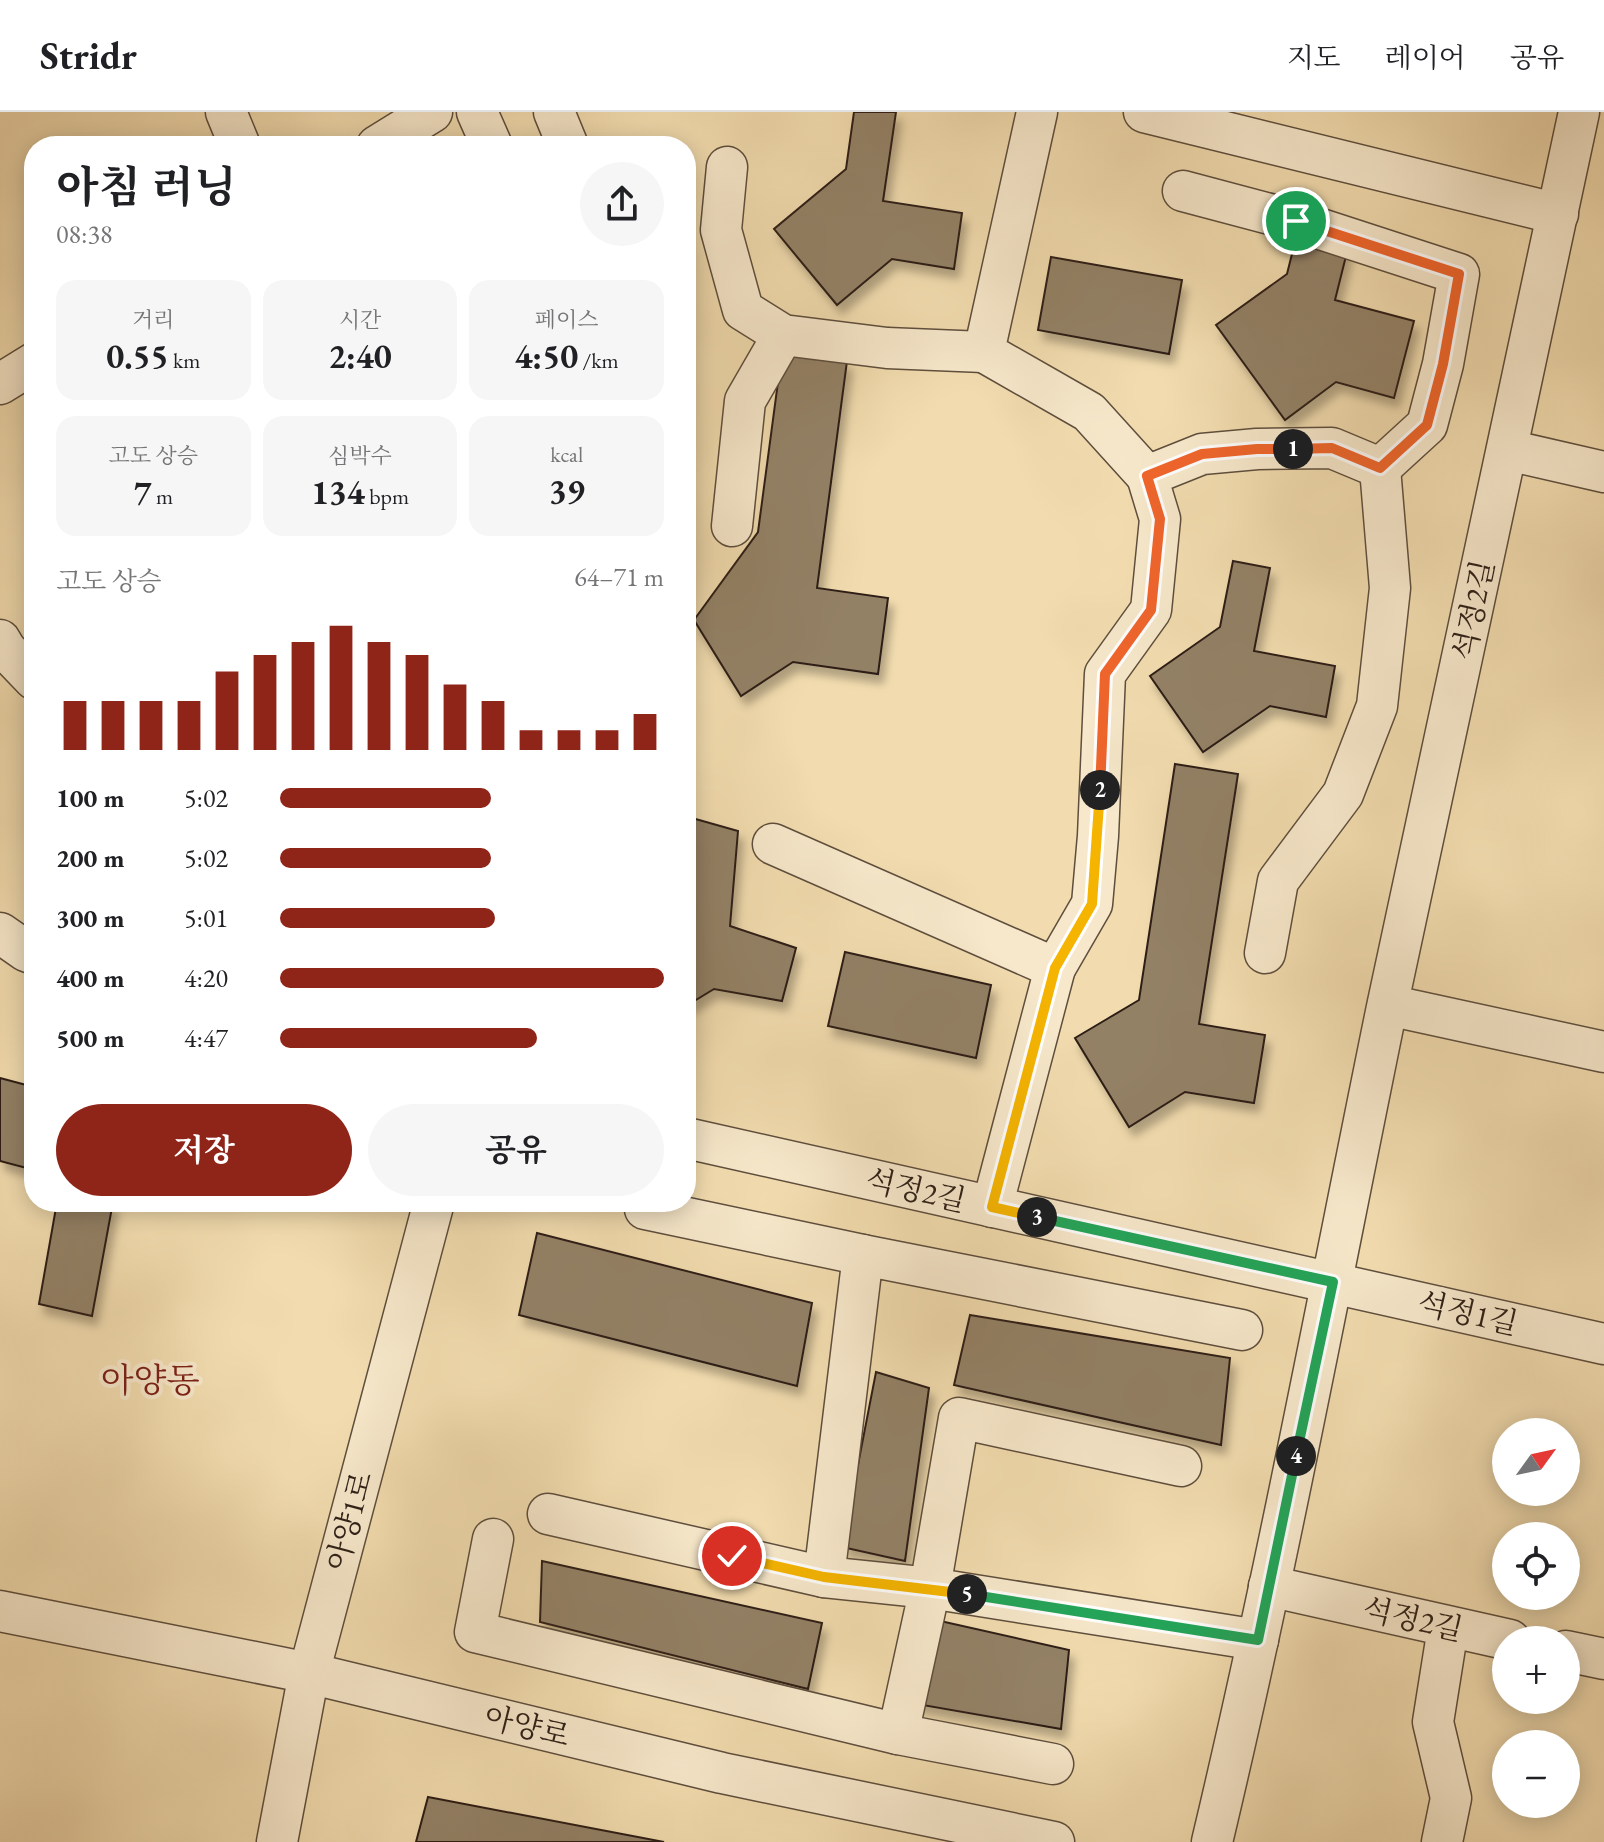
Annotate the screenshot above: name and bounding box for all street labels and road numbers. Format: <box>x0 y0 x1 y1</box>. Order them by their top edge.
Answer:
street label: 석정2길 <box>1443 556 1503 664</box>
street label: 석정2길 <box>862 1160 970 1220</box>
street label: 석정1길 <box>1414 1283 1522 1343</box>
street label: 아양1로 <box>317 1467 381 1575</box>
street label: 석정2길 <box>1359 1589 1467 1649</box>
street label: 아양로 <box>480 1697 574 1755</box>

